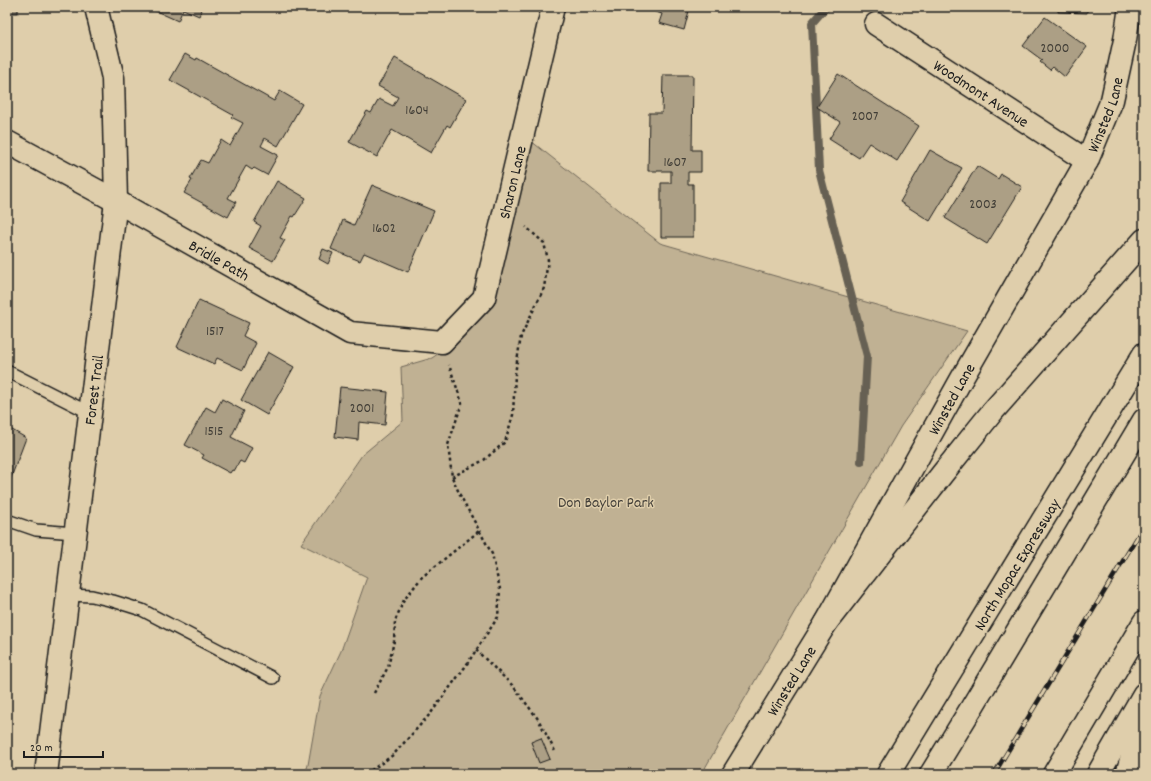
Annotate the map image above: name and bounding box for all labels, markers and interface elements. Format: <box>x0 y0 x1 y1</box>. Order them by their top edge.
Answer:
house number: 2000 <box>1040 39 1070 59</box>
street label: Woodmont Avenue <box>928 55 1033 134</box>
street label: Winsted Lane <box>1083 75 1131 157</box>
house number: 1604 <box>405 101 429 121</box>
house number: 2007 <box>852 107 878 127</box>
street label: Sharon Lane <box>494 144 534 222</box>
house number: 1607 <box>664 153 686 173</box>
house number: 2003 <box>969 195 997 215</box>
house number: 1602 <box>372 219 396 239</box>
street label: Bridle Path <box>184 235 253 288</box>
house number: 1517 <box>206 322 224 342</box>
street label: Forest Trail <box>80 354 111 426</box>
street label: Winsted Lane <box>924 360 982 440</box>
house number: 2001 <box>350 399 374 419</box>
house number: 1515 <box>204 422 224 442</box>
park label: Don Baylor Park <box>558 492 654 515</box>
street label: North Mopac Expressway <box>969 494 1067 636</box>
street label: Winsted Lane <box>762 642 823 721</box>
scale bar <box>24 733 103 759</box>
text: 20 m <box>30 740 53 757</box>

